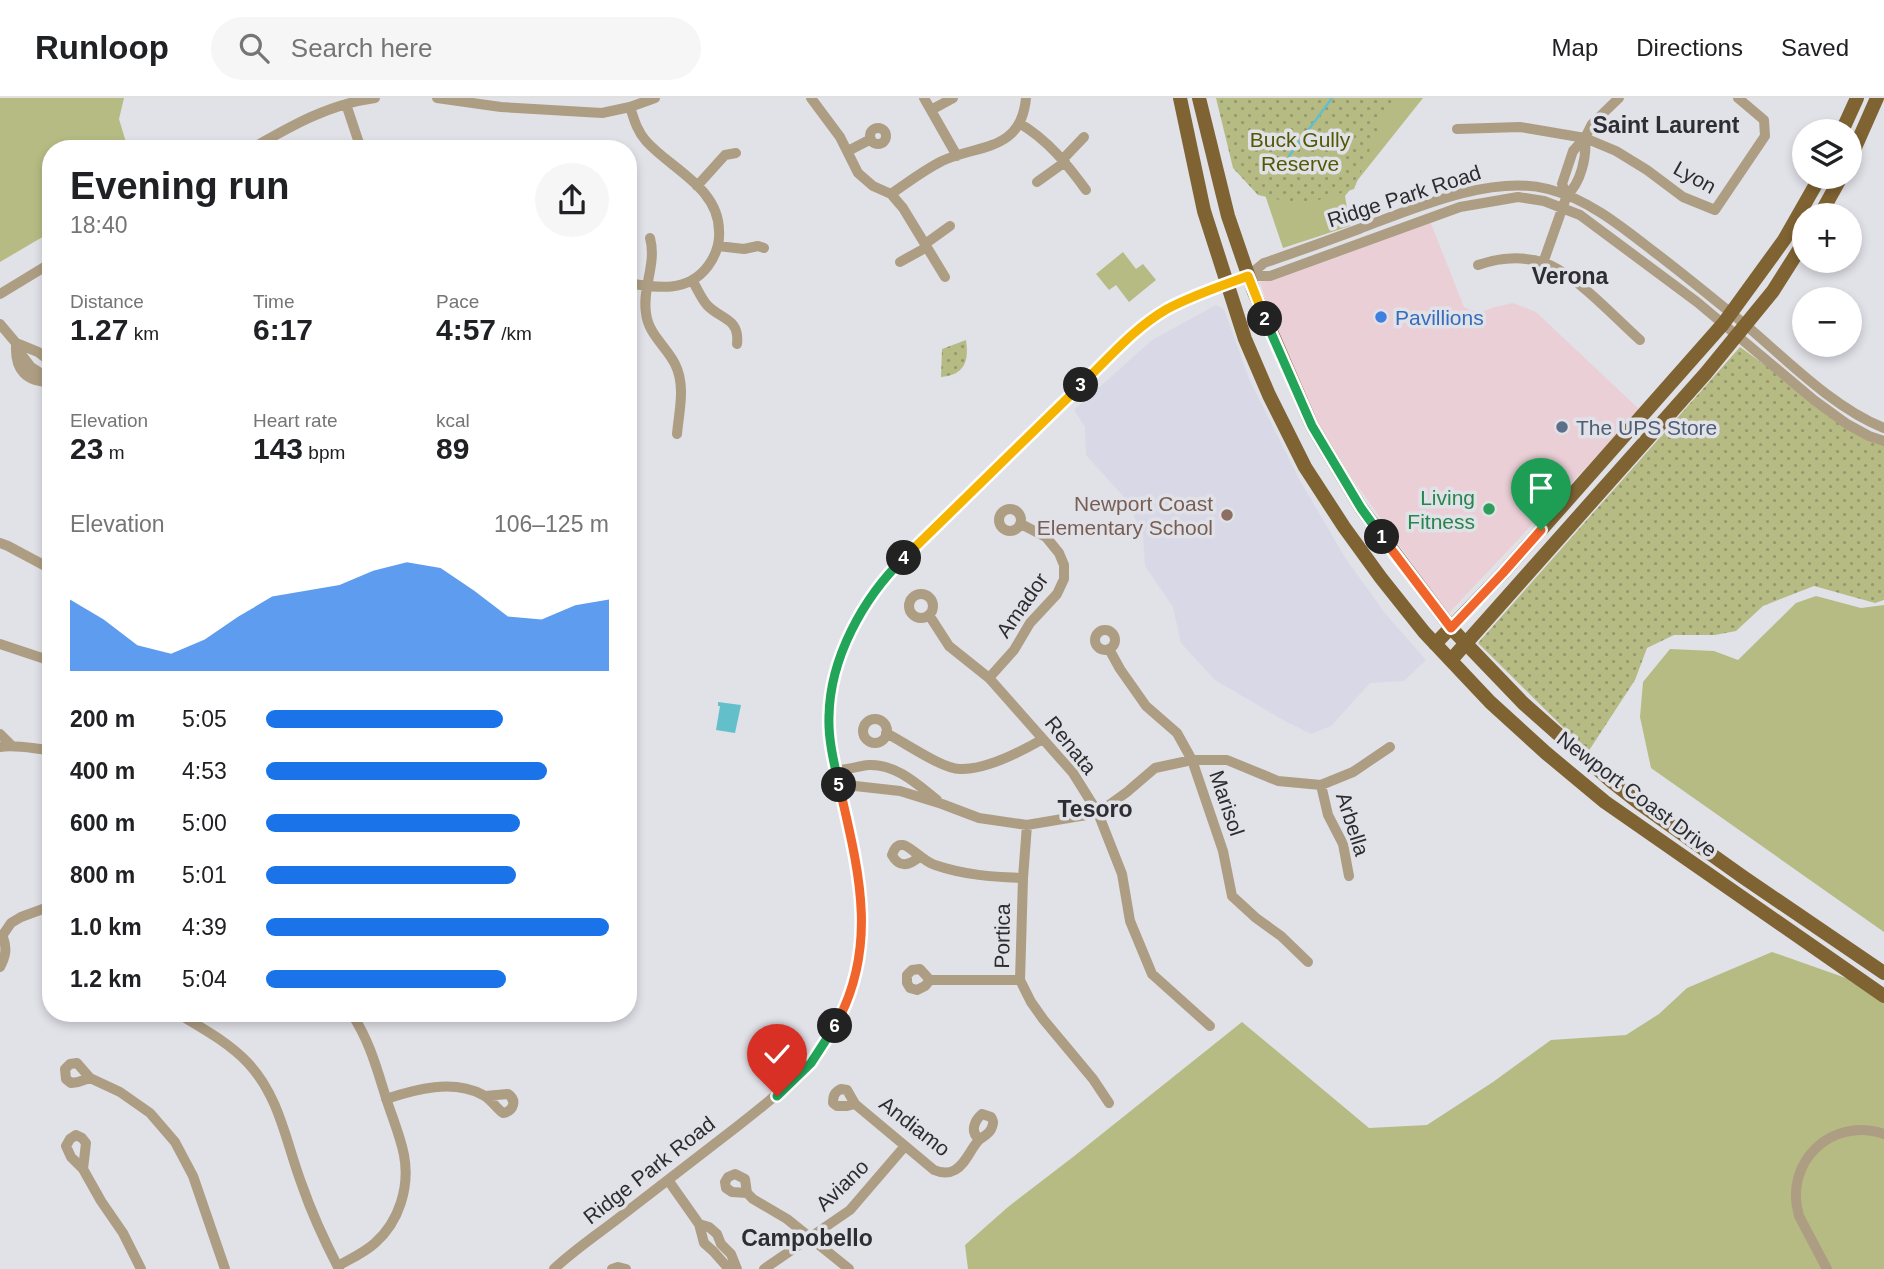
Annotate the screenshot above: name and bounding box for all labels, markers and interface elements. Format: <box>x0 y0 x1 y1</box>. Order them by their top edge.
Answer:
search box <box>211 17 701 80</box>
text: Runloop <box>35 29 169 66</box>
icon: search <box>235 29 273 67</box>
text: Search here <box>291 33 432 63</box>
text: Map <box>1552 34 1598 61</box>
text: Directions <box>1636 34 1743 61</box>
text: Saved <box>1781 34 1849 61</box>
district label: Saint Laurent <box>1593 112 1740 138</box>
map controls <box>1792 119 1862 357</box>
button: layers <box>1792 119 1862 189</box>
park label: Buck Gully Reserve <box>1250 128 1351 175</box>
street label: Lyon <box>1670 156 1720 198</box>
street label: Ridge Park Road <box>1324 160 1484 232</box>
button: share <box>535 163 609 237</box>
text: Evening run <box>70 165 290 207</box>
button: + <box>1792 203 1862 273</box>
text: 18:40 <box>70 212 128 238</box>
district label: Verona <box>1532 263 1609 289</box>
button: − <box>1792 287 1862 357</box>
text: Distance <box>70 291 144 312</box>
text: Time <box>253 291 295 312</box>
text: Pace <box>436 291 479 312</box>
pin: 2 <box>1248 302 1282 336</box>
place label: Pavillions <box>1395 306 1484 329</box>
text: 2 <box>1259 308 1270 329</box>
marker: Pavillions <box>1373 309 1389 325</box>
text: 1.27 <box>70 313 128 346</box>
text: 6:17 <box>253 313 313 346</box>
text: 4:57 <box>436 313 496 346</box>
text: km <box>128 323 159 344</box>
text: /km <box>496 323 532 344</box>
pin: 3 <box>1064 368 1098 402</box>
text: 3 <box>1075 374 1086 395</box>
text: Elevation <box>70 410 148 431</box>
text: Heart rate <box>253 410 337 431</box>
text: kcal <box>436 410 470 431</box>
place label: The UPS Store <box>1576 416 1717 439</box>
marker: The UPS Store <box>1554 419 1570 435</box>
text: 23 <box>70 432 103 465</box>
text: 143 <box>253 432 303 465</box>
text: 89 <box>436 432 469 465</box>
text: m <box>103 442 124 463</box>
text: bpm <box>303 442 345 463</box>
pin <box>1511 458 1571 530</box>
icon: arrive <box>1522 469 1560 507</box>
place label: Living Fitness <box>1407 486 1475 533</box>
place label: Newport Coast Elementary School <box>1037 492 1213 539</box>
marker: Living Fitness <box>1481 501 1497 517</box>
marker: Newport Coast Elementary School <box>1219 507 1235 523</box>
text: Elevation <box>70 511 165 537</box>
text: 106–125 m <box>494 511 609 537</box>
pin: 1 <box>1364 520 1400 555</box>
text: 1 <box>1376 526 1387 547</box>
pin: 4 <box>886 540 922 575</box>
text: 4 <box>898 547 909 568</box>
street label: Amador <box>991 568 1053 642</box>
text: 200 m <box>70 706 135 732</box>
text: 5:05 <box>182 706 227 732</box>
street label: Renata <box>1041 711 1101 779</box>
street label: Newport Coast Drive <box>1553 727 1721 861</box>
text: 400 m <box>70 758 135 784</box>
text: 4:53 <box>182 758 227 784</box>
street label: Marisol <box>1205 767 1249 839</box>
pin: 5 <box>822 768 856 802</box>
text: 5 <box>833 774 844 795</box>
street label: Arbella <box>1332 789 1374 859</box>
district label: Tesoro <box>1058 796 1132 822</box>
text: 600 m <box>70 810 135 836</box>
text: 5:00 <box>182 810 227 836</box>
text: 800 m <box>70 862 135 888</box>
text: 5:01 <box>182 862 227 888</box>
street label: Portica <box>990 903 1014 969</box>
text: 1.0 km <box>70 914 142 940</box>
text: 4:39 <box>182 914 227 940</box>
text: 1.2 km <box>70 966 142 992</box>
text: 5:04 <box>182 966 227 992</box>
pin: 6 <box>818 1009 852 1044</box>
text: 6 <box>829 1015 840 1036</box>
pin <box>747 1024 807 1096</box>
icon: check <box>758 1035 796 1073</box>
street label: Andiamo <box>875 1091 955 1161</box>
street label: Ridge Park Road <box>579 1112 719 1228</box>
street label: Aviano <box>811 1155 873 1215</box>
district label: Campobello <box>741 1225 873 1251</box>

